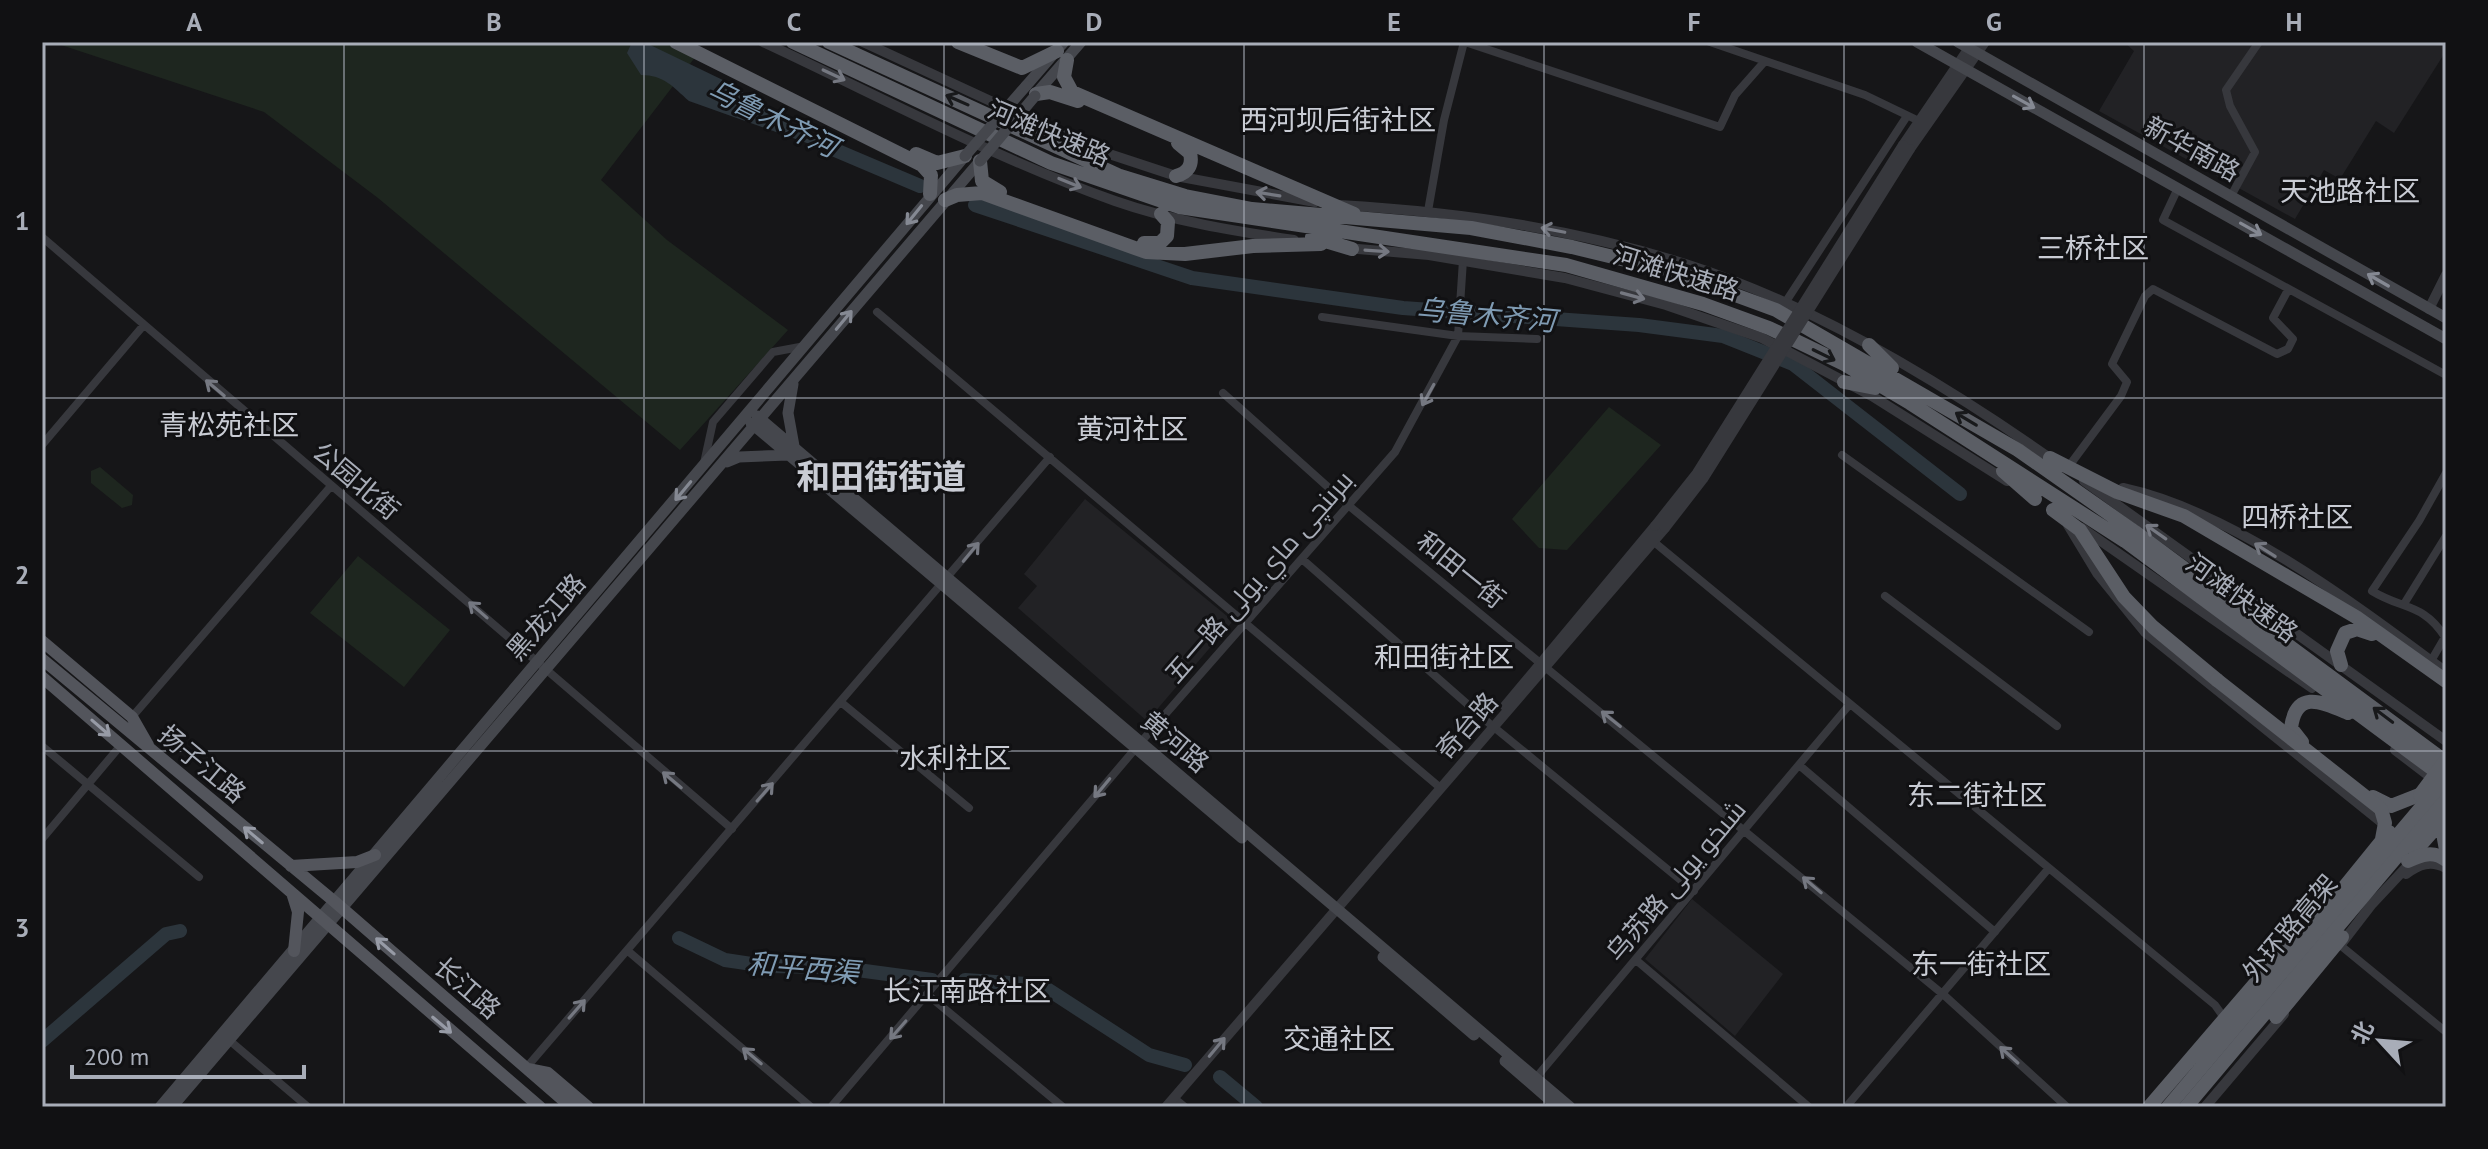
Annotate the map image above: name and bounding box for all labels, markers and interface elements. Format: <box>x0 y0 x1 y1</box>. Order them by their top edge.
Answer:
text: A <box>186 5 202 38</box>
text: B <box>486 5 502 38</box>
text: C <box>787 5 801 38</box>
text: D <box>1086 5 1102 38</box>
text: E <box>1387 5 1401 38</box>
text: F <box>1687 5 1701 38</box>
text: G <box>1986 5 2002 38</box>
text: H <box>2286 5 2302 38</box>
one-way arrow <box>821 68 845 83</box>
water label: 乌鲁木齐河 <box>702 70 849 167</box>
one-way arrow <box>945 92 969 107</box>
street label: 河滩快速路 <box>983 92 1115 173</box>
one-way arrow <box>2012 95 2036 110</box>
district label: 西河坝后街社区 <box>1240 101 1436 138</box>
street label: 新华南路 <box>2139 109 2246 188</box>
district label: 天池路社区 <box>2280 172 2420 209</box>
one-way arrow <box>1057 177 1082 191</box>
one-way arrow <box>1255 186 1281 201</box>
text: 1 <box>15 204 29 237</box>
one-way arrow <box>905 204 922 225</box>
one-way arrow <box>1541 222 1566 237</box>
one-way arrow <box>2239 222 2262 238</box>
district label: 三桥社区 <box>2037 229 2149 266</box>
street label: 河滩快速路 <box>1609 238 1743 307</box>
one-way arrow <box>1363 244 1390 259</box>
one-way arrow <box>2367 272 2390 288</box>
water label: 乌鲁木齐河 <box>1415 290 1562 339</box>
one-way arrow <box>1619 290 1645 305</box>
one-way arrow <box>835 310 853 331</box>
one-way arrow <box>1812 348 1836 363</box>
one-way arrow <box>206 379 226 397</box>
one-way arrow <box>1420 383 1436 406</box>
district label: 青松苑社区 <box>159 406 299 443</box>
district label: 黄河社区 <box>1076 410 1188 447</box>
one-way arrow <box>1955 411 1978 427</box>
street label: 公园北街 <box>306 435 407 527</box>
district label: 和田街街道 <box>796 454 966 498</box>
street label: 五一路 بىرىنچى ماي يولى <box>1157 464 1363 692</box>
one-way arrow <box>674 480 692 501</box>
district label: 四桥社区 <box>2241 498 2353 535</box>
street label: 和田一街 <box>1411 524 1512 615</box>
one-way arrow <box>2145 524 2167 540</box>
one-way arrow <box>962 542 980 563</box>
one-way arrow <box>2254 542 2277 558</box>
street label: 河滩快速路 <box>2180 546 2305 649</box>
text: 2 <box>15 558 29 591</box>
street label: 黑龙江路 <box>499 567 592 667</box>
one-way arrow <box>468 601 488 619</box>
district label: 和田街社区 <box>1374 638 1514 675</box>
street label: 奇台路 <box>1429 685 1505 766</box>
street label: 黄河路 <box>1135 704 1216 779</box>
one-way arrow <box>2373 707 2395 724</box>
one-way arrow <box>1601 711 1622 729</box>
street label: 扬子江路 <box>152 718 253 810</box>
one-way arrow <box>91 719 111 737</box>
district label: 水利社区 <box>899 739 1011 776</box>
one-way arrow <box>662 771 683 789</box>
district label: 东二街社区 <box>1907 776 2047 813</box>
one-way arrow <box>1093 778 1111 798</box>
one-way arrow <box>756 782 774 802</box>
street label: 乌苏路 شىخو يولى <box>1599 793 1753 968</box>
one-way arrow <box>243 826 264 844</box>
street label: 外环路高架 <box>2235 867 2344 988</box>
one-way arrow <box>1802 876 1823 894</box>
text: 3 <box>15 911 29 944</box>
one-way arrow <box>376 937 396 955</box>
water label: 和平西渠 <box>746 944 864 991</box>
district label: 东一街社区 <box>1911 945 2051 982</box>
street label: 长江路 <box>427 950 508 1026</box>
district label: 长江南路社区 <box>883 972 1051 1009</box>
one-way arrow <box>568 1000 586 1020</box>
north arrow <box>2340 1001 2420 1081</box>
one-way arrow <box>432 1016 452 1034</box>
text: 北 <box>2345 1016 2379 1048</box>
one-way arrow <box>889 1019 907 1039</box>
district label: 交通社区 <box>1283 1020 1395 1057</box>
scale bar <box>72 1029 304 1079</box>
one-way arrow <box>1208 1038 1226 1058</box>
text: 200 m <box>84 1041 149 1072</box>
one-way arrow <box>1999 1045 2019 1064</box>
one-way arrow <box>742 1048 762 1066</box>

